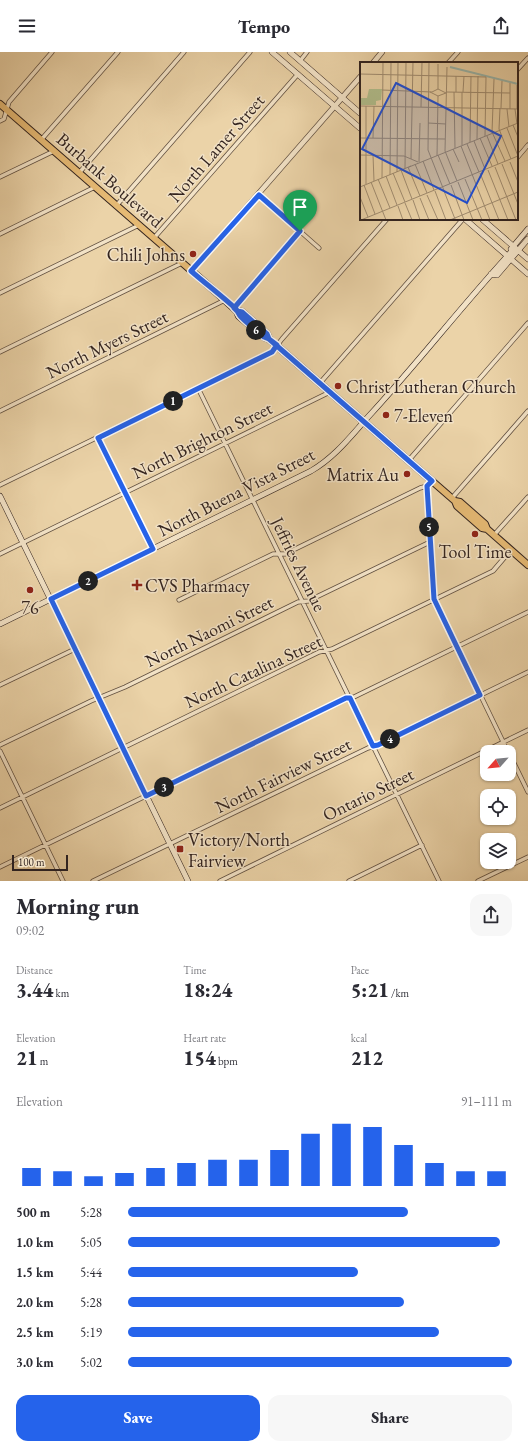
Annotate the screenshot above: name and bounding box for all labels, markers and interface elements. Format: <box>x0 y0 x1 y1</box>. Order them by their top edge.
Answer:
icon: menu <box>16 15 38 37</box>
text: Tempo <box>238 15 290 38</box>
icon: share <box>490 15 512 37</box>
inset map <box>360 62 518 220</box>
street label: North Lamer Street <box>163 89 269 207</box>
street label: Burbank Boulevard <box>52 127 169 233</box>
pin <box>283 190 317 231</box>
icon: arrive <box>289 196 311 218</box>
place label: Chili Johns <box>107 243 185 266</box>
marker: Chili Johns <box>188 249 198 259</box>
street label: North Myers Street <box>42 304 172 383</box>
pin: 6 <box>246 320 266 340</box>
text: 6 <box>253 323 259 337</box>
place label: Christ Lutheran Church <box>346 375 516 398</box>
marker: Christ Lutheran Church <box>333 381 343 391</box>
pin: 1 <box>163 391 183 411</box>
text: 1 <box>170 394 176 408</box>
street label: North Brighton Street <box>128 396 276 484</box>
place label: 7-Eleven <box>394 404 454 427</box>
marker: 7-Eleven <box>381 410 391 420</box>
street label: North Buena Vista Street <box>154 442 319 542</box>
place label: Matrix Au <box>327 463 400 486</box>
marker: Matrix Au <box>402 469 412 479</box>
street label: Jeffries Avenue <box>265 511 332 615</box>
pin: 5 <box>419 517 439 537</box>
text: 5 <box>426 520 432 534</box>
marker: Tool Time <box>470 529 480 539</box>
place label: Tool Time <box>438 540 512 563</box>
pin: 2 <box>78 571 98 591</box>
text: 2 <box>85 574 91 588</box>
place label: CVS Pharmacy <box>145 574 250 597</box>
marker: CVS Pharmacy <box>132 580 142 590</box>
marker: 76 <box>25 585 35 595</box>
street label: North Naomi Street <box>141 590 277 672</box>
place label: 76 <box>21 596 39 619</box>
street label: North Catalina Street <box>181 629 326 713</box>
pin: 4 <box>380 729 400 749</box>
street label: North Fairview Street <box>211 732 355 818</box>
text: 4 <box>387 732 393 746</box>
north arrow <box>480 745 516 781</box>
map controls <box>480 745 516 869</box>
street label: Ontario Street <box>319 762 418 826</box>
pin: 3 <box>154 777 174 797</box>
text: 3 <box>161 780 167 794</box>
button: locate <box>480 789 516 825</box>
place label: Victory/North Fairview <box>188 828 290 872</box>
button: layers <box>480 833 516 869</box>
marker: Victory/North Fairview <box>175 844 185 854</box>
scale bar <box>12 853 68 872</box>
text: 100 m <box>18 855 45 869</box>
text: Morning run <box>16 892 140 921</box>
button: share <box>470 894 512 936</box>
text: 09:02 <box>16 922 44 939</box>
text: Distance <box>16 963 53 977</box>
text: Time <box>183 963 206 977</box>
text: Pace <box>351 963 369 977</box>
text: 3.44 <box>16 977 53 1003</box>
text: 18:24 <box>183 977 232 1003</box>
text: 5:21 <box>351 977 389 1003</box>
text: km <box>53 986 69 1000</box>
text: /km <box>389 986 409 1000</box>
text: Elevation <box>16 1031 56 1045</box>
text: Heart rate <box>183 1031 226 1045</box>
text: kcal <box>351 1031 367 1045</box>
text: 21 <box>16 1045 38 1071</box>
text: 154 <box>183 1045 216 1071</box>
text: 212 <box>351 1045 383 1071</box>
text: m <box>38 1054 48 1068</box>
text: bpm <box>216 1054 238 1068</box>
text: Elevation <box>16 1093 63 1110</box>
text: 91–111 m <box>461 1093 512 1110</box>
text: 500 m <box>16 1204 50 1221</box>
text: 5:28 <box>80 1204 102 1221</box>
text: 1.0 km <box>16 1234 54 1251</box>
text: 5:05 <box>80 1234 102 1251</box>
text: 1.5 km <box>16 1264 54 1281</box>
text: 5:44 <box>80 1264 102 1281</box>
text: 2.0 km <box>16 1294 54 1311</box>
text: 5:28 <box>80 1294 102 1311</box>
text: 2.5 km <box>16 1324 54 1341</box>
text: 5:19 <box>80 1324 102 1341</box>
text: 3.0 km <box>16 1354 54 1371</box>
text: 5:02 <box>80 1354 102 1371</box>
button: Save <box>16 1395 260 1441</box>
button: Share <box>268 1395 512 1441</box>

